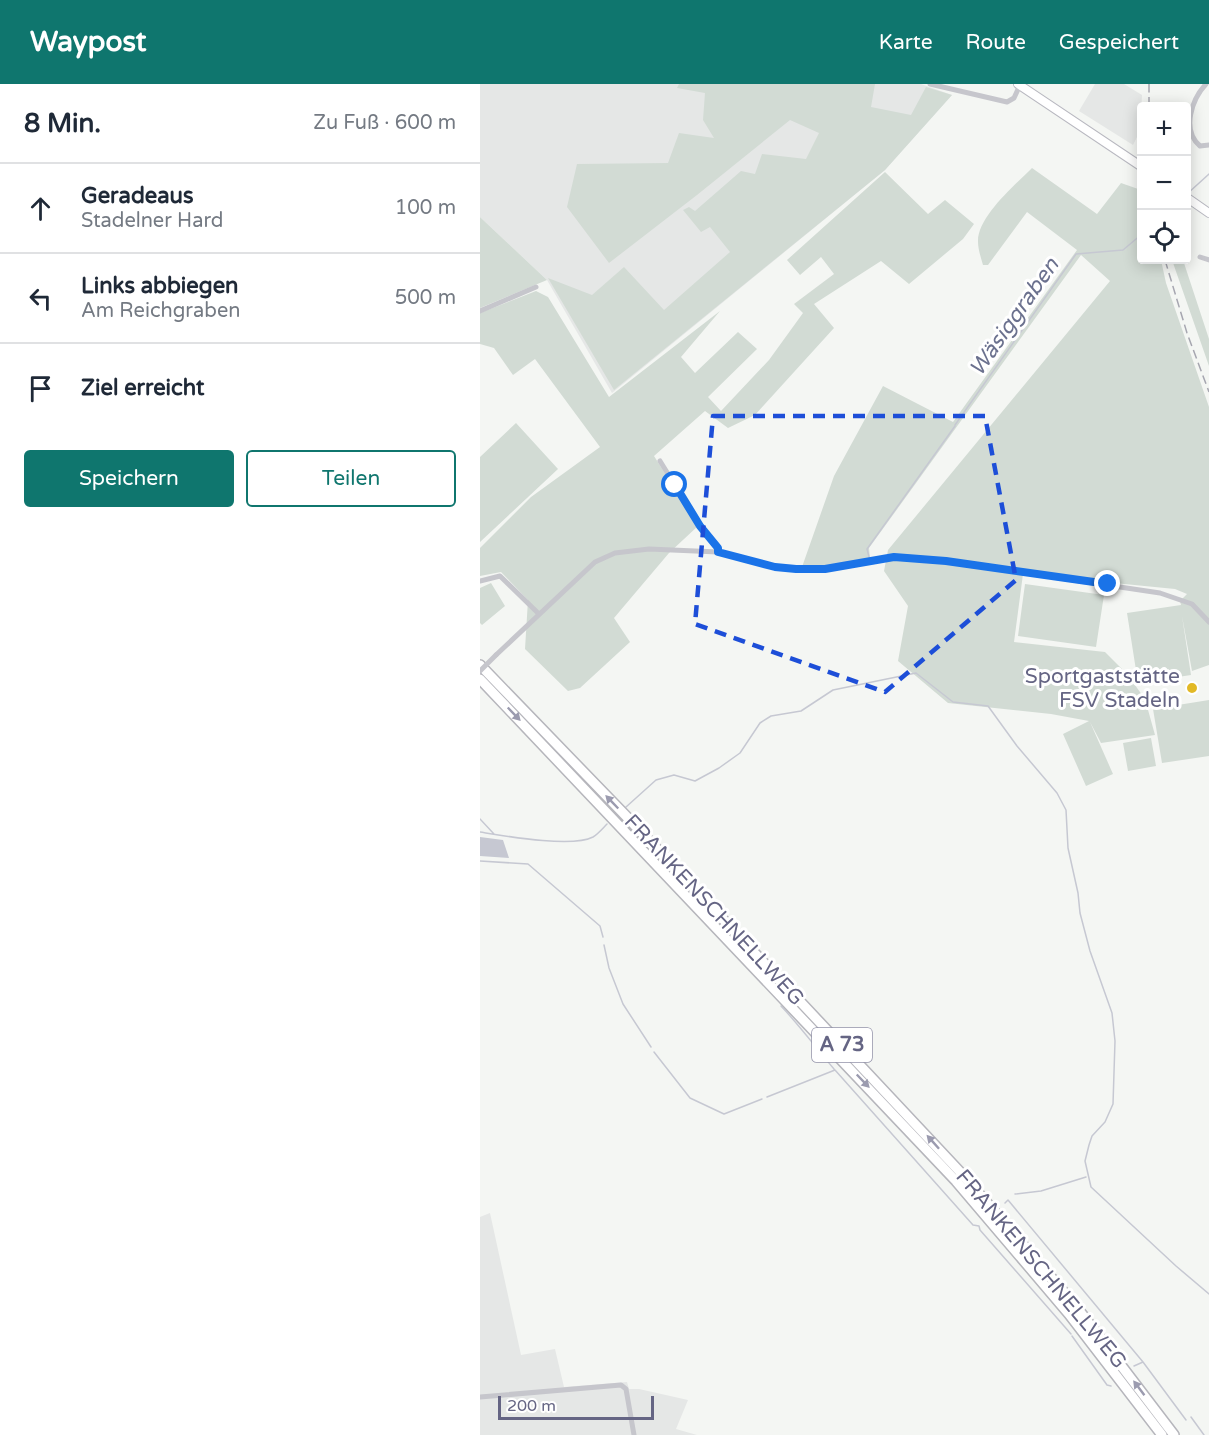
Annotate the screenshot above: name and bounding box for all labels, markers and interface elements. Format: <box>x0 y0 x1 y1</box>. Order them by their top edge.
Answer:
text: Waypost <box>30 25 146 59</box>
text: Karte <box>879 30 933 55</box>
text: Route <box>966 30 1026 55</box>
text: Gespeichert <box>1059 30 1179 55</box>
map controls <box>1137 102 1191 264</box>
button: + <box>1137 102 1191 156</box>
text: 8 Min. <box>24 108 101 139</box>
text: Zu Fuß · 600 m <box>313 111 456 135</box>
button: − <box>1137 156 1191 210</box>
text: Geradeaus <box>81 183 193 209</box>
icon: ahead <box>24 192 57 225</box>
text: 100 m <box>395 196 456 220</box>
text: Stadelner Hard <box>81 209 223 233</box>
button: locate <box>1137 210 1191 264</box>
water label: Wäsiggraben <box>964 253 1065 381</box>
text: Links abbiegen <box>81 273 239 299</box>
icon: left <box>24 282 57 315</box>
text: 500 m <box>395 286 456 310</box>
text: Am Reichgraben <box>81 299 240 323</box>
icon: arrive <box>24 372 57 405</box>
text: Ziel erreicht <box>81 375 204 401</box>
button: Speichern <box>24 450 234 507</box>
button: Teilen <box>246 450 456 507</box>
route start <box>661 471 687 497</box>
route end <box>1094 570 1120 596</box>
place label: Sportgaststätte FSV Stadeln <box>1025 664 1180 713</box>
marker: Sportgaststätte FSV Stadeln <box>1185 681 1199 695</box>
one-way arrow <box>507 706 520 721</box>
one-way arrow <box>605 795 619 809</box>
street label: FRANKENSCHNELLWEG <box>619 809 809 1011</box>
road number: A 73 <box>812 1028 872 1062</box>
one-way arrow <box>855 1073 869 1087</box>
one-way arrow <box>926 1134 940 1149</box>
street label: FRANKENSCHNELLWEG <box>950 1164 1132 1374</box>
one-way arrow <box>1132 1380 1145 1396</box>
scale bar <box>498 1393 654 1420</box>
text: 200 m <box>507 1396 556 1416</box>

